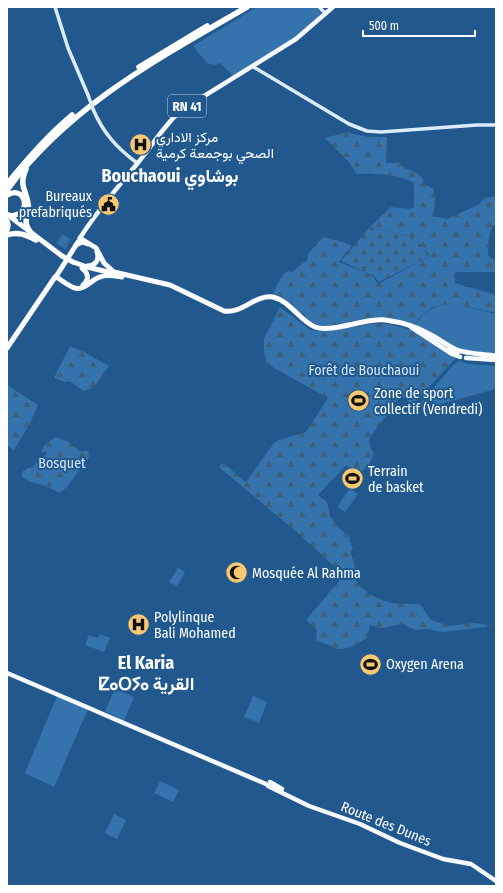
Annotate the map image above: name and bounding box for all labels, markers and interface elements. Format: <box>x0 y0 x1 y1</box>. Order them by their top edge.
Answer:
scale bar <box>363 12 475 38</box>
text: 500 m <box>369 19 399 33</box>
road number: RN 41 <box>168 95 206 117</box>
place label: مركز الاداري الصحي بوجمعة كرمية <box>156 129 274 165</box>
hospital icon: مركز الاداري الصحي بوجمعة كرمية <box>128 132 154 158</box>
district label: Bouchaoui بوشاوي <box>102 165 238 191</box>
place label: Bureaux prefabriqués <box>19 188 93 221</box>
public building icon: Bureaux prefabriqués <box>95 191 121 217</box>
park label: Forêt de Bouchaoui <box>309 362 419 379</box>
place label: Zone de sport collectif (Vendredi) <box>374 385 482 418</box>
sports icon: Zone de sport collectif (Vendredi) <box>346 388 372 414</box>
park label: Bosquet <box>38 455 86 472</box>
place label: Terrain de basket <box>368 463 424 496</box>
sports icon: Terrain de basket <box>339 466 365 492</box>
mosque icon: Mosquée Al Rahma <box>224 560 250 586</box>
place label: Mosquée Al Rahma <box>252 565 361 582</box>
place label: Polylinque Bali Mohamed <box>154 609 236 642</box>
hospital icon: Polylinque Bali Mohamed <box>125 612 151 638</box>
sports icon: Oxygen Arena <box>358 651 384 677</box>
district label: El Karia ⵇⴰⵔⵢⴰ القرية <box>98 652 194 695</box>
place label: Oxygen Arena <box>386 656 464 673</box>
street label: Route des Dunes <box>338 798 434 850</box>

